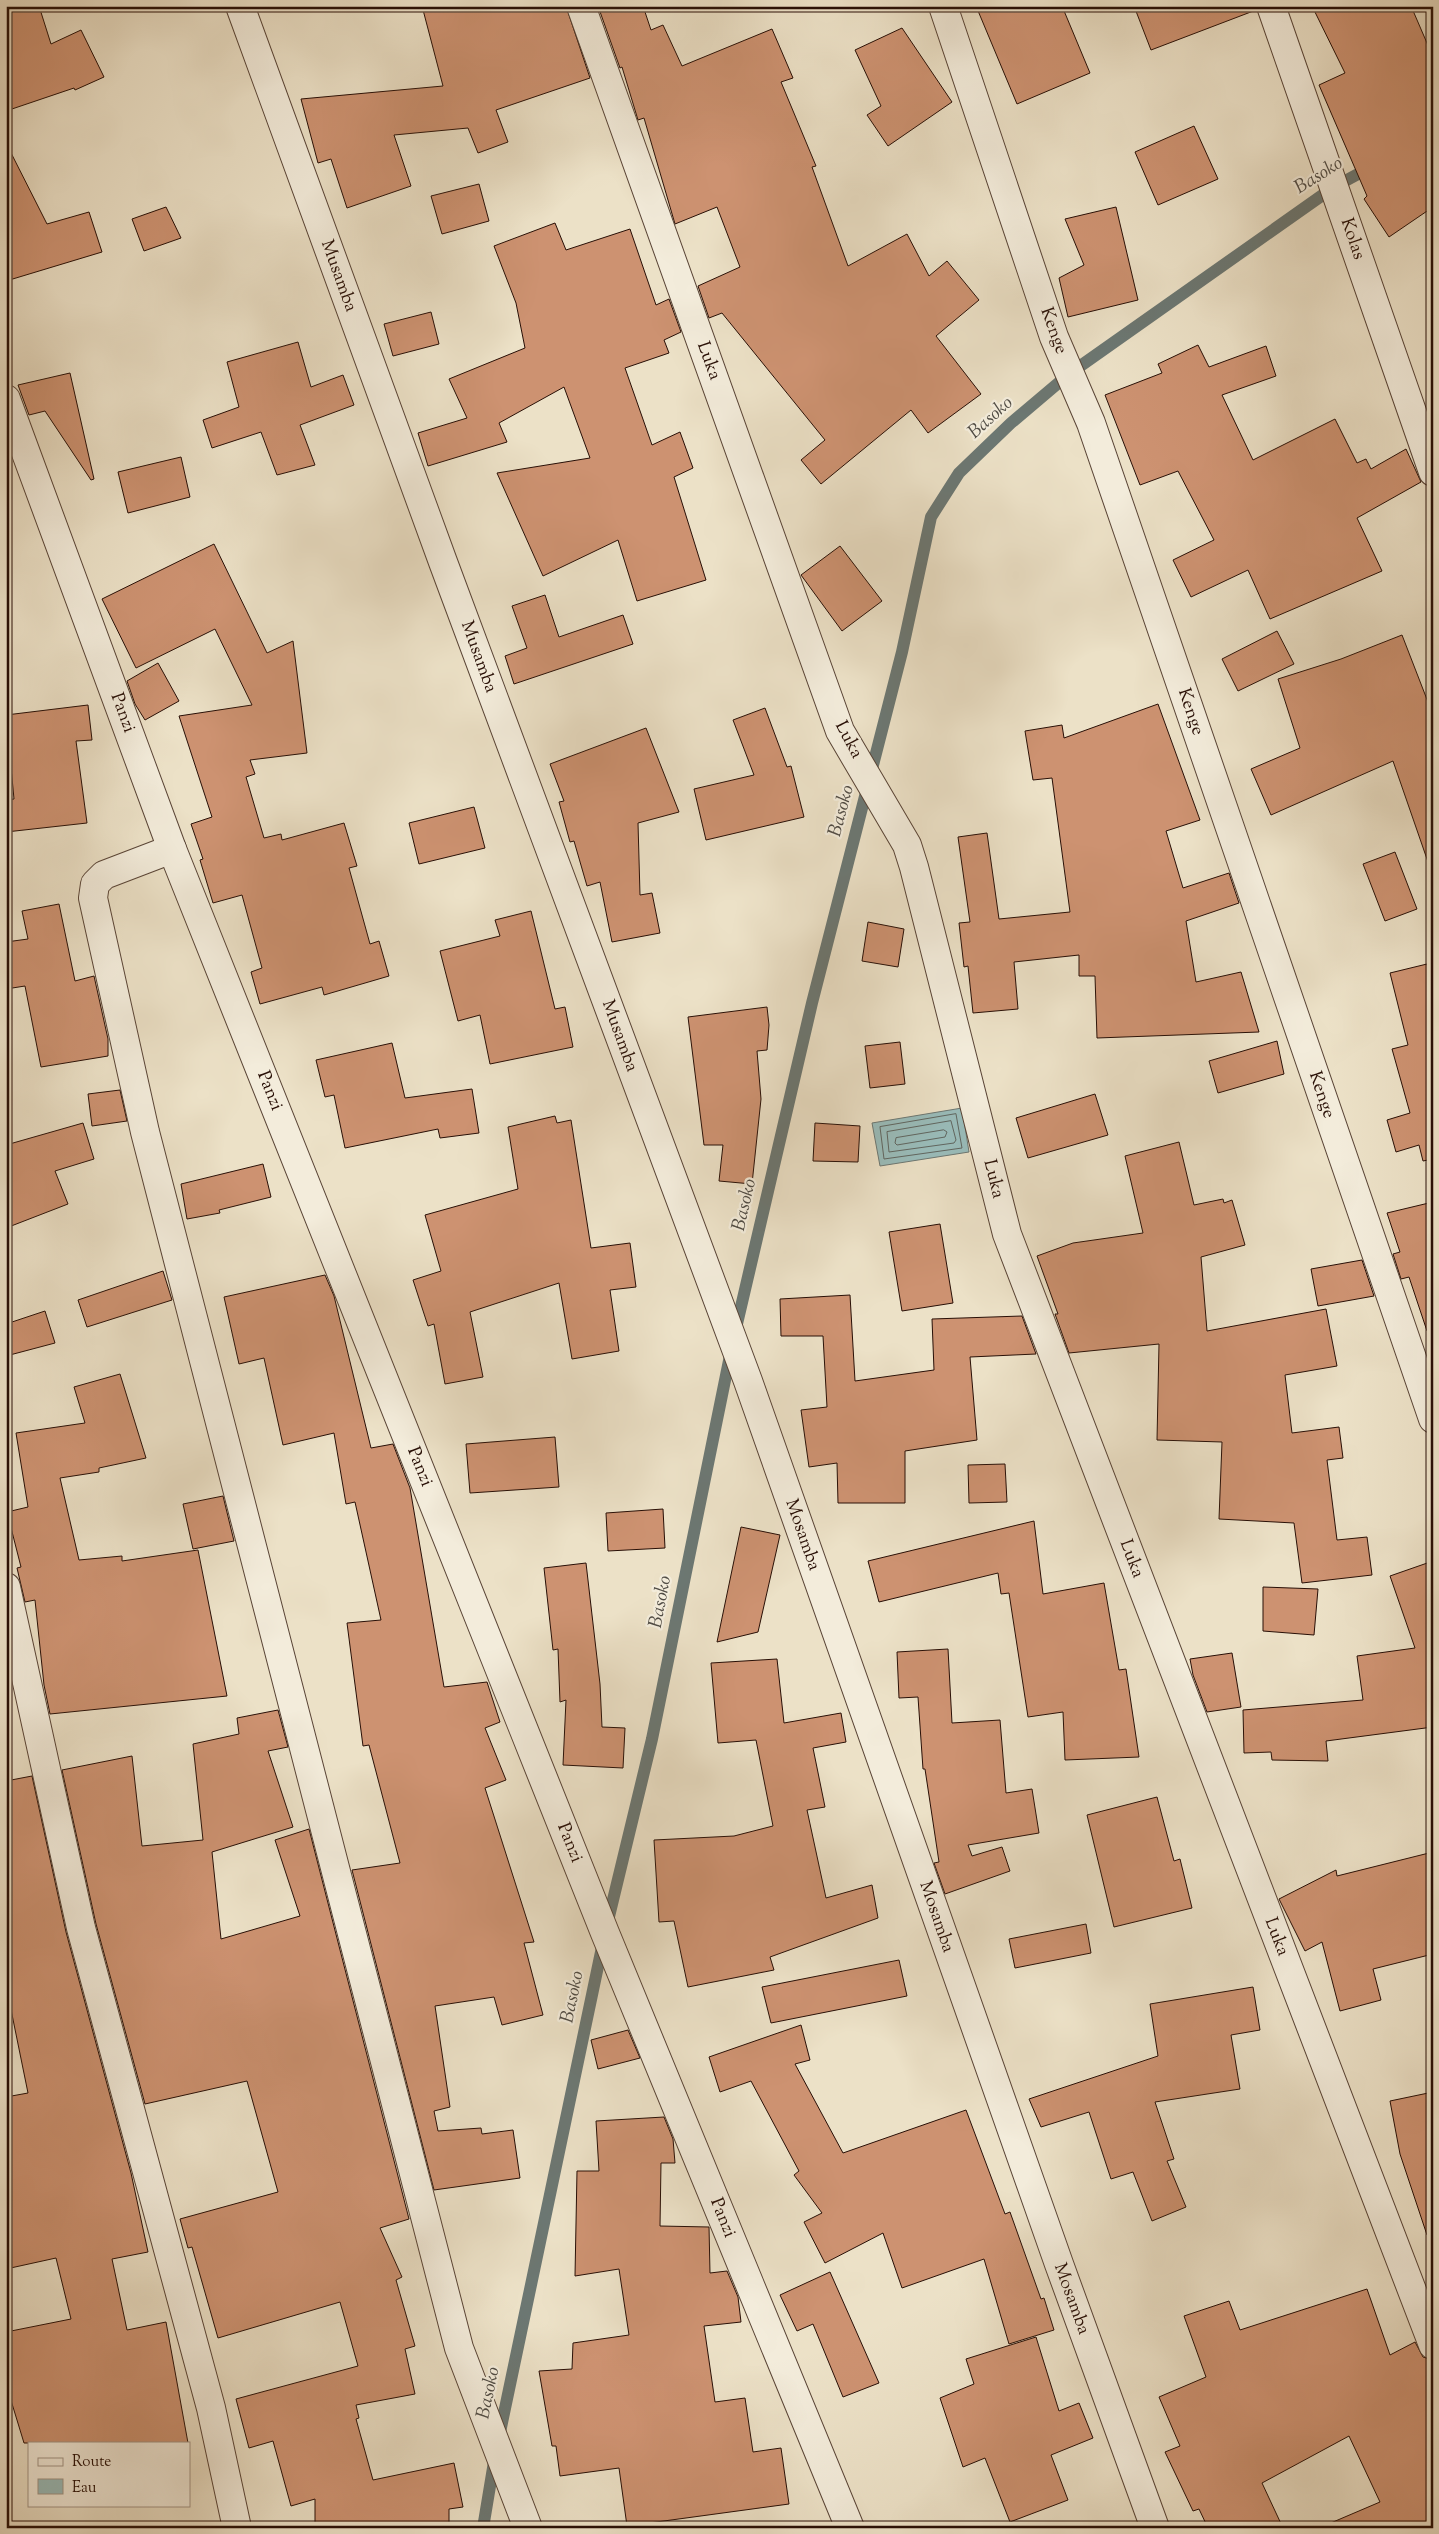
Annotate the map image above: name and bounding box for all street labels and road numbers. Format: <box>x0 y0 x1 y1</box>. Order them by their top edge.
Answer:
street label: Kolas <box>1333 215 1371 263</box>
street label: Musamba <box>313 236 363 316</box>
street label: Kenge <box>1033 304 1073 358</box>
street label: Luka <box>689 338 727 384</box>
street label: Musamba <box>453 617 503 697</box>
street label: Kenge <box>1170 685 1210 739</box>
street label: Panzi <box>103 689 141 737</box>
street label: Luka <box>827 717 869 763</box>
street label: Musamba <box>594 996 644 1076</box>
street label: Panzi <box>249 1067 289 1115</box>
street label: Kenge <box>1301 1068 1341 1122</box>
street label: Luka <box>976 1157 1010 1201</box>
street label: Panzi <box>399 1443 439 1491</box>
street label: Mosamba <box>778 1496 826 1574</box>
street label: Luka <box>1112 1536 1150 1582</box>
street label: Panzi <box>549 1819 589 1867</box>
street label: Mosamba <box>912 1878 960 1956</box>
street label: Luka <box>1257 1914 1295 1960</box>
street label: Panzi <box>702 2194 742 2242</box>
street label: Mosamba <box>1046 2260 1096 2338</box>

